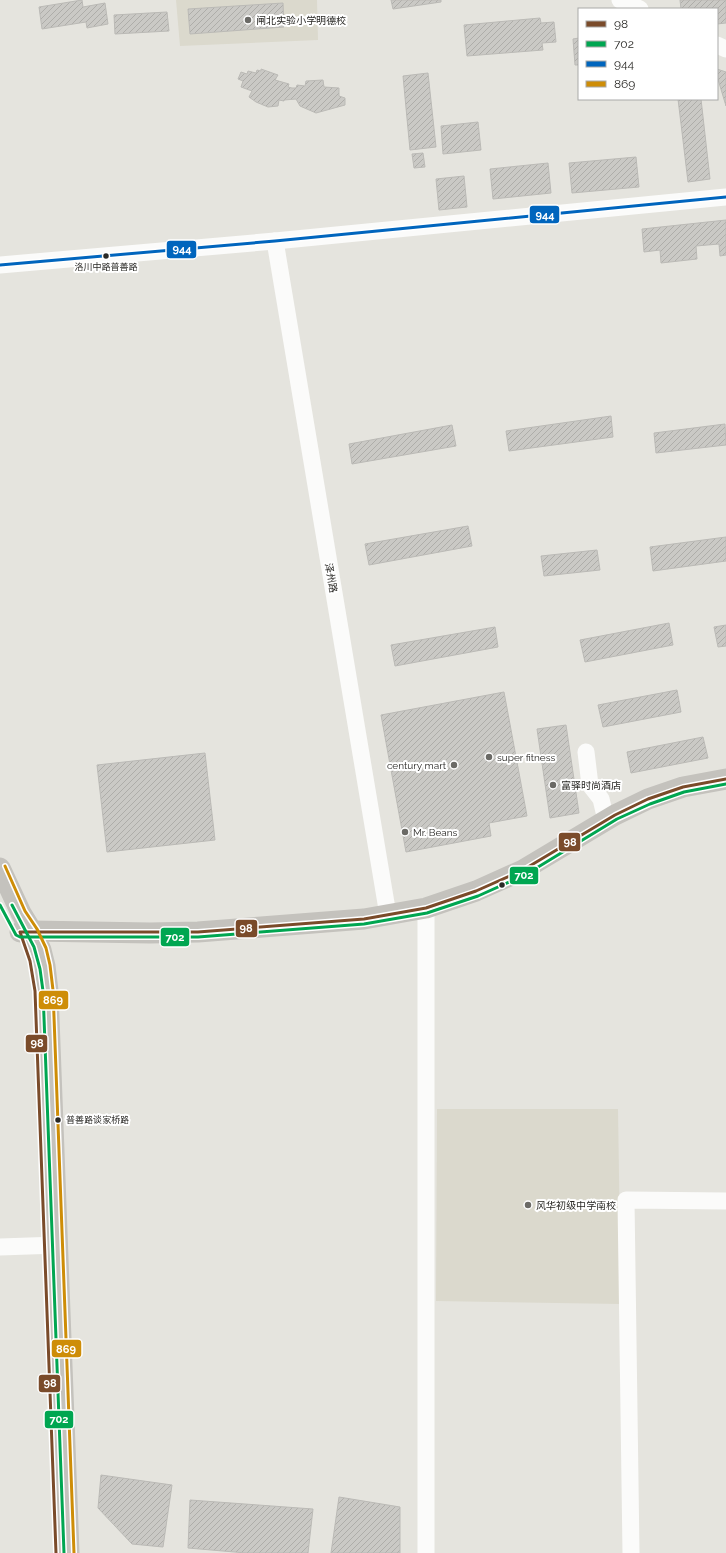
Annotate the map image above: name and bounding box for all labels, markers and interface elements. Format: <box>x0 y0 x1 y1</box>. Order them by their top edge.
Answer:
legend <box>578 8 718 100</box>
marker: 闸北实验小学明德校 <box>243 15 253 25</box>
place label: 闸北实验小学明德校 <box>256 15 346 26</box>
text: 98 <box>614 17 628 31</box>
text: 702 <box>614 37 634 51</box>
text: 944 <box>614 57 635 71</box>
text: 869 <box>614 77 635 91</box>
line badge: 944 <box>529 205 560 224</box>
text: 944 <box>535 209 555 222</box>
line badge: 944 <box>166 240 197 259</box>
text: 944 <box>172 243 192 256</box>
marker: 洛川中路普善路 <box>101 251 111 261</box>
place label: 洛川中路普善路 <box>74 262 138 272</box>
street label: 泽州路 <box>323 562 339 594</box>
marker: super fitness <box>484 752 494 762</box>
place label: super fitness <box>497 752 556 763</box>
place label: century mart <box>387 760 447 771</box>
marker: century mart <box>449 760 459 770</box>
marker: 富驿时尚酒店 <box>548 780 558 790</box>
place label: 富驿时尚酒店 <box>561 780 621 791</box>
marker: Mr. Beans <box>400 827 410 837</box>
place label: Mr. Beans <box>413 827 458 838</box>
line badge: 98 <box>558 832 581 852</box>
text: 98 <box>563 836 577 849</box>
line badge: 702 <box>509 866 539 885</box>
text: 702 <box>514 869 534 882</box>
unlabelled marker <box>497 880 507 890</box>
line badge: 98 <box>235 919 258 938</box>
text: 98 <box>239 922 253 935</box>
line badge: 702 <box>160 927 190 947</box>
text: 702 <box>165 931 185 944</box>
line badge: 869 <box>38 990 69 1010</box>
text: 869 <box>43 994 63 1007</box>
line badge: 98 <box>25 1034 48 1053</box>
text: 98 <box>30 1037 44 1050</box>
marker: 普善路谈家桥路 <box>53 1115 63 1125</box>
place label: 普善路谈家桥路 <box>66 1115 129 1125</box>
marker: 风华初级中学南校 <box>523 1200 533 1210</box>
place label: 风华初级中学南校 <box>536 1200 616 1211</box>
line badge: 869 <box>51 1339 82 1358</box>
text: 869 <box>56 1343 76 1356</box>
line badge: 98 <box>38 1374 61 1393</box>
text: 98 <box>43 1377 57 1390</box>
line badge: 702 <box>44 1410 74 1429</box>
text: 702 <box>49 1413 69 1426</box>

